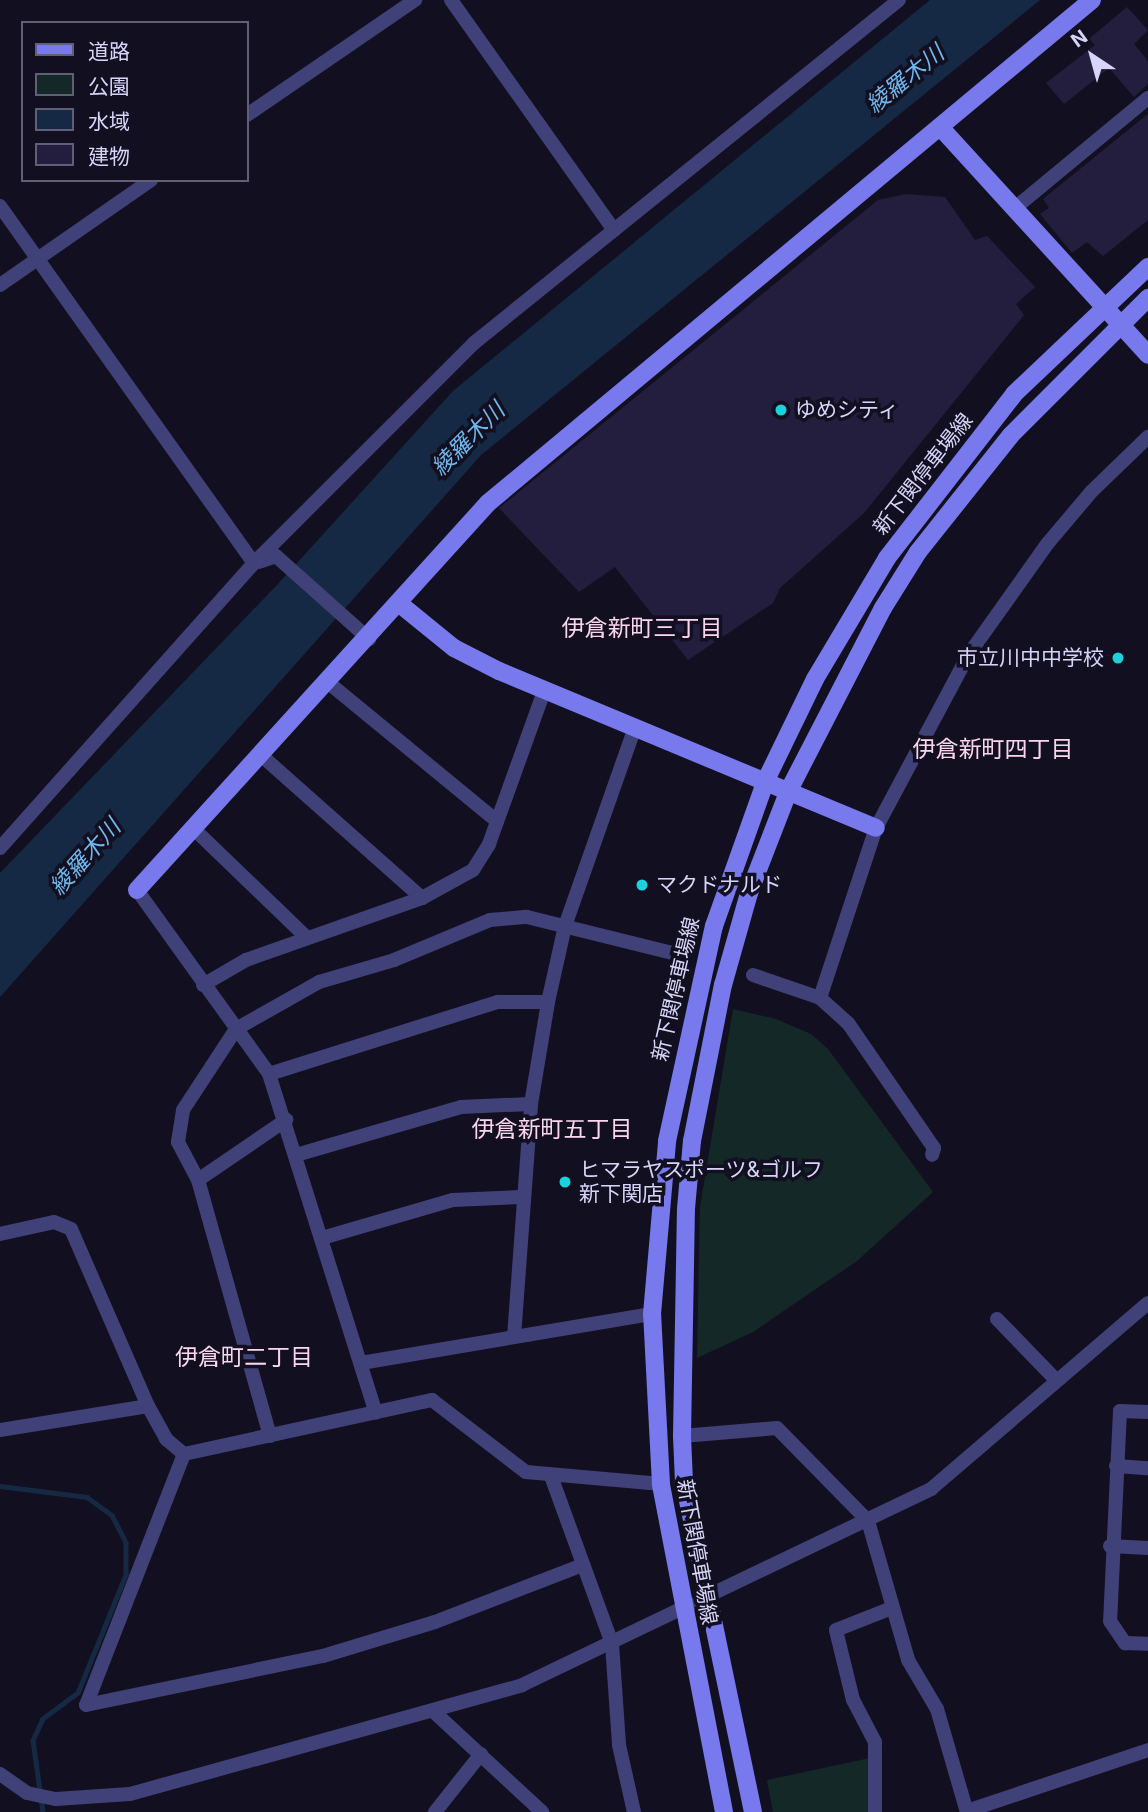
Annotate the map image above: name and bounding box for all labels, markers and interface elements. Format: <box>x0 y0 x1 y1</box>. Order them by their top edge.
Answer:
legend <box>21 21 248 182</box>
north arrow <box>1057 21 1127 91</box>
text: N <box>1067 25 1092 52</box>
text: 道路 <box>88 39 130 64</box>
water label: 綾羅木川 <box>861 39 949 119</box>
text: 公園 <box>88 74 130 99</box>
text: 水域 <box>88 109 130 134</box>
text: 建物 <box>88 144 130 169</box>
water label: 綾羅木川 <box>426 397 510 481</box>
place label: ゆめシティ <box>795 397 900 423</box>
marker: ゆめシティ <box>773 402 789 418</box>
street label: 新下関停車場線 <box>868 408 978 540</box>
district label: 伊倉新町三丁目 <box>562 614 722 642</box>
place label: 市立川中中学校 <box>957 645 1104 671</box>
marker: 市立川中中学校 <box>1110 650 1126 666</box>
district label: 伊倉新町四丁目 <box>913 735 1073 763</box>
water label: 綾羅木川 <box>44 814 126 900</box>
place label: マクドナルド <box>656 872 782 898</box>
marker: マクドナルド <box>634 877 650 893</box>
street label: 新下関停車場線 <box>647 915 705 1063</box>
district label: 伊倉新町五丁目 <box>472 1115 632 1143</box>
place label: ヒマラヤスポーツ&ゴルフ 新下関店 <box>579 1157 824 1207</box>
marker: ヒマラヤスポーツ&ゴルフ 新下関店 <box>557 1174 573 1190</box>
district label: 伊倉町二丁目 <box>175 1343 313 1371</box>
street label: 新下関停車場線 <box>672 1477 722 1627</box>

